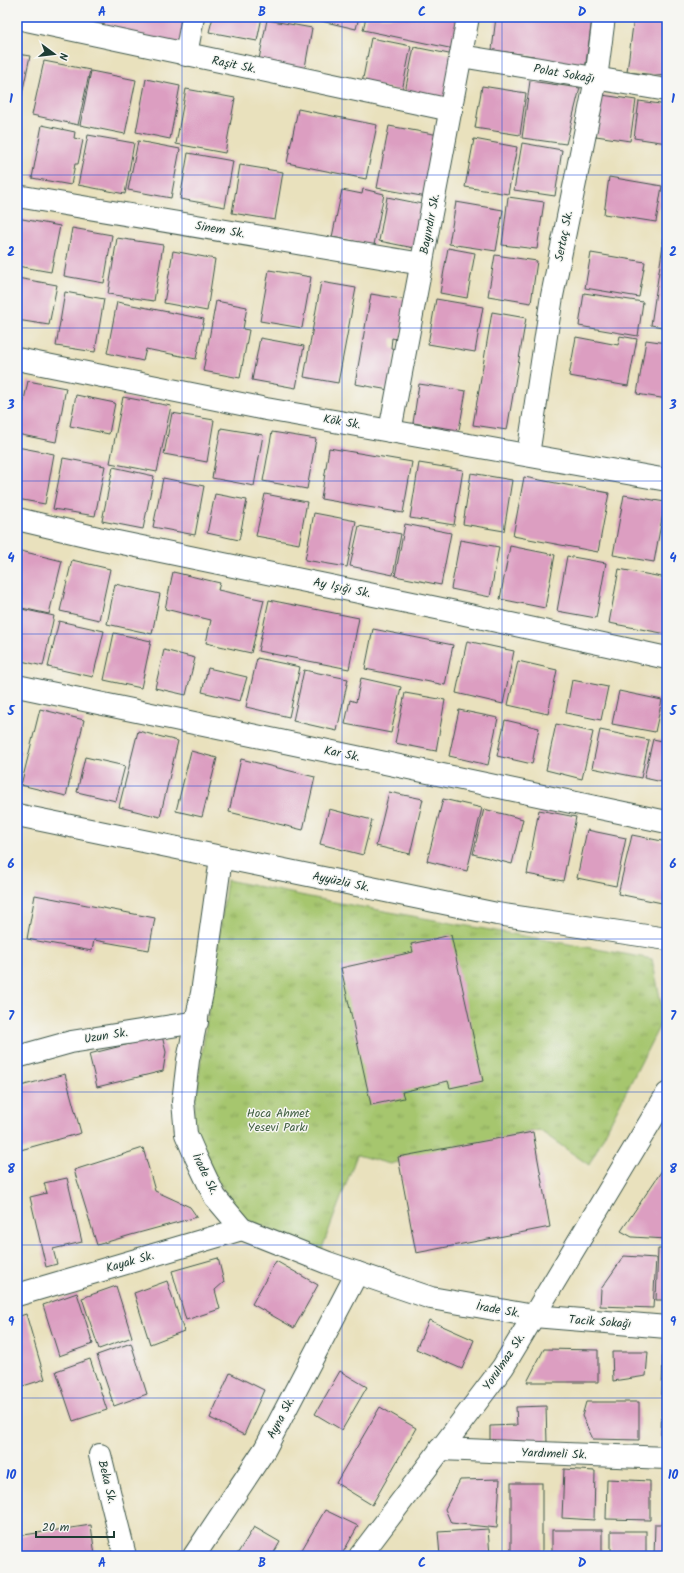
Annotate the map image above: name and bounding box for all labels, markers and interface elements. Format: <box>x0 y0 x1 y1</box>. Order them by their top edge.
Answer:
text: A <box>98 2 106 23</box>
text: B <box>258 2 266 23</box>
text: C <box>418 2 426 23</box>
text: D <box>578 2 587 23</box>
north arrow <box>34 34 74 74</box>
text: N <box>53 51 72 62</box>
street label: Raşit Sk. <box>210 51 258 79</box>
street label: Polat Sokağı <box>532 59 596 89</box>
text: 1 <box>9 89 13 110</box>
text: 1 <box>671 89 675 110</box>
street label: Bayındır Sk. <box>415 192 445 256</box>
street label: Sertaç Sk. <box>550 209 578 263</box>
street label: Sinem Sk. <box>194 216 247 244</box>
text: 2 <box>7 242 15 263</box>
text: 2 <box>669 242 677 263</box>
text: 3 <box>6 395 15 416</box>
text: 3 <box>668 395 677 416</box>
street label: Kök Sk. <box>322 409 362 435</box>
text: 4 <box>7 548 15 569</box>
text: 4 <box>669 548 677 569</box>
street label: Ay Işığı Sk. <box>312 573 373 603</box>
text: 5 <box>7 701 16 722</box>
text: 5 <box>669 701 678 722</box>
street label: Kar Sk. <box>322 741 362 767</box>
text: 6 <box>7 854 15 875</box>
text: 6 <box>669 854 677 875</box>
street label: Ayyüzlü Sk. <box>311 867 371 897</box>
text: 7 <box>8 1006 15 1027</box>
text: 7 <box>670 1006 677 1027</box>
street label: Uzun Sk. <box>83 1023 130 1049</box>
park label: Hoca Ahmet Yesevi Parkı <box>247 1104 310 1137</box>
street label: İrade Sk. <box>187 1150 223 1198</box>
text: 8 <box>7 1159 15 1180</box>
text: 8 <box>669 1159 677 1180</box>
street label: Kayak Sk. <box>104 1246 156 1278</box>
street label: İrade Sk. <box>474 1297 522 1323</box>
street label: Tacik Sokağı <box>568 1310 632 1334</box>
text: 9 <box>8 1312 15 1333</box>
text: 9 <box>670 1312 677 1333</box>
street label: Yorulmaz Sk. <box>478 1330 530 1394</box>
street label: Ayna Sk. <box>262 1394 300 1442</box>
street label: Yardımeli Sk. <box>521 1443 587 1465</box>
street label: Beka Sk. <box>92 1458 122 1506</box>
text: 10 <box>6 1465 17 1486</box>
text: 10 <box>668 1465 679 1486</box>
scale bar <box>36 1513 114 1539</box>
text: 20 m <box>42 1518 70 1537</box>
text: A <box>98 1553 106 1573</box>
text: B <box>258 1553 266 1573</box>
text: C <box>418 1553 426 1573</box>
text: D <box>578 1553 587 1573</box>

